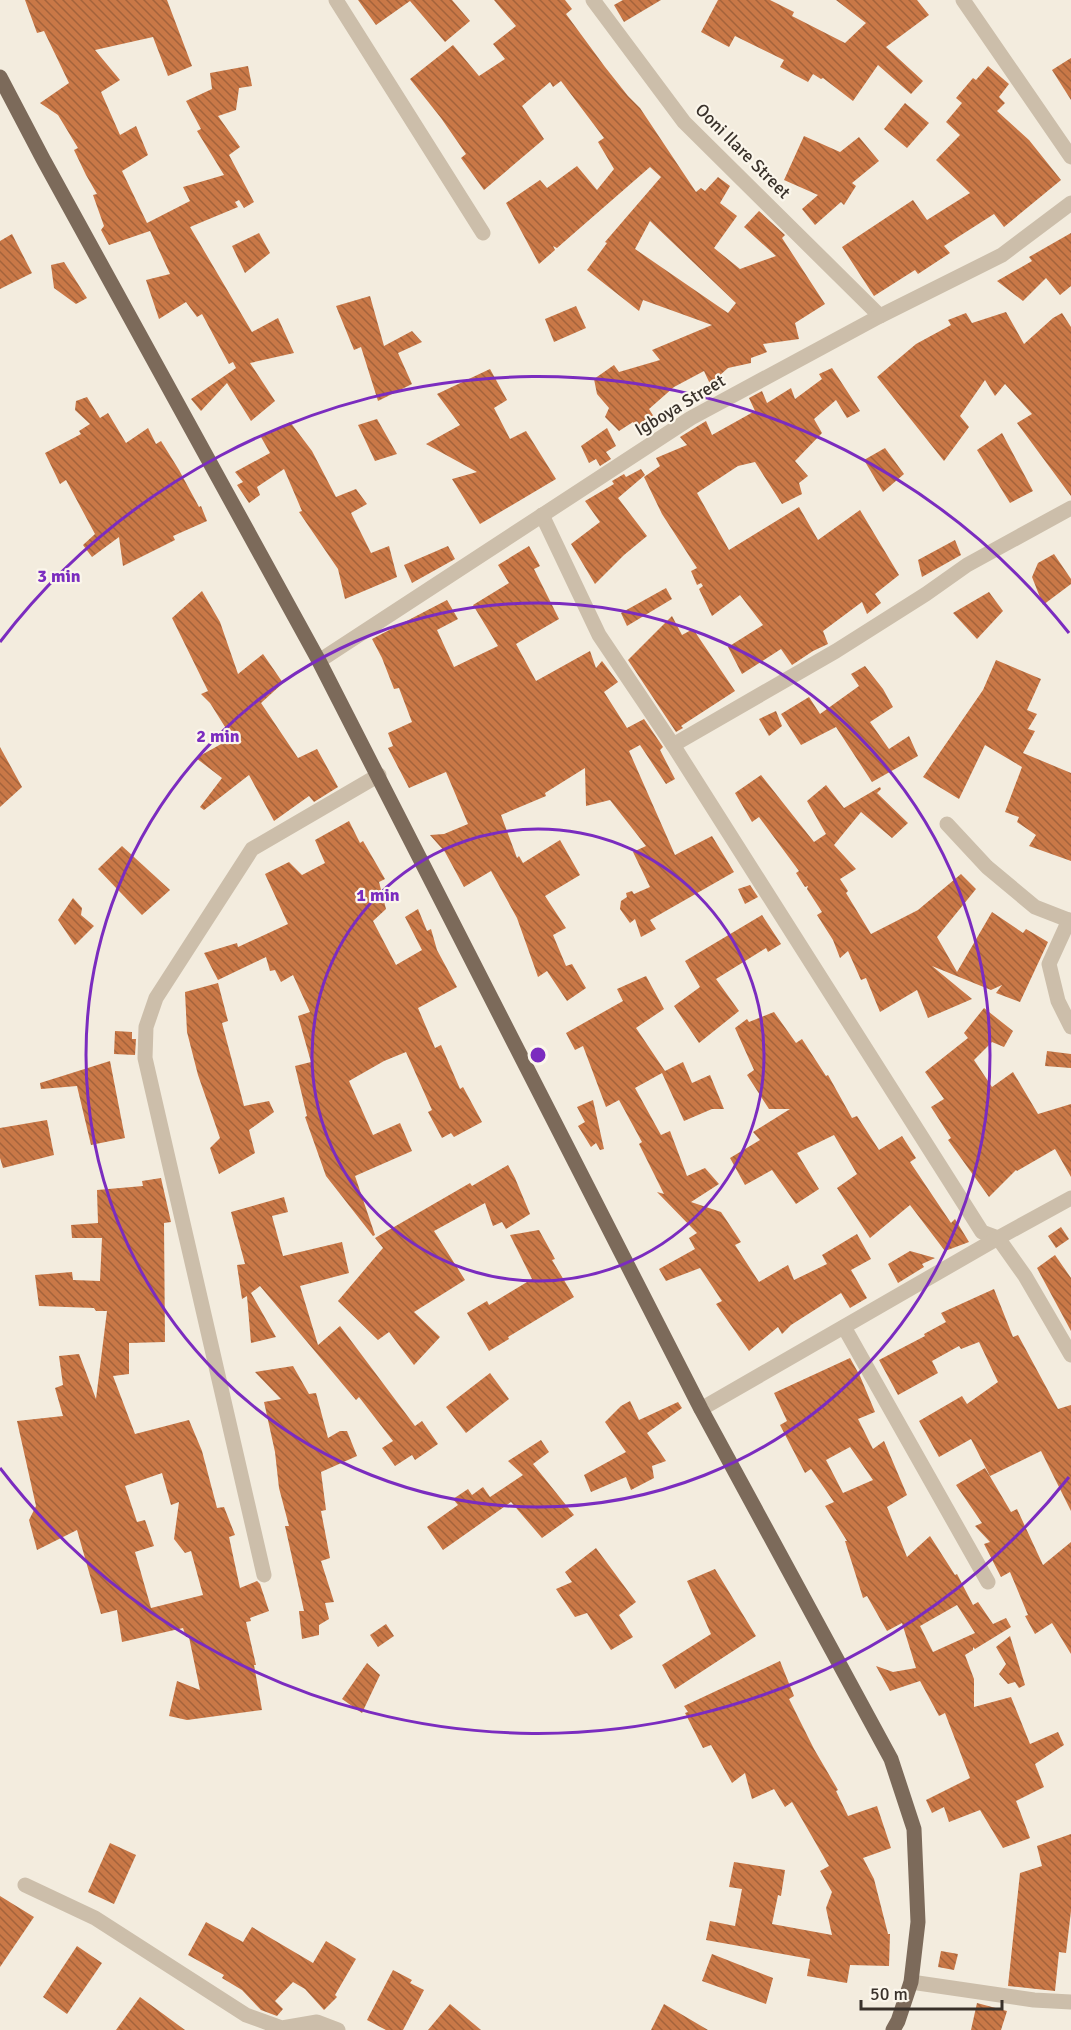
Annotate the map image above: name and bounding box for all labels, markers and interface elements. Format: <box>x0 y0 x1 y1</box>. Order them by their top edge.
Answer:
street label: Ooni Ilare Street <box>691 99 795 203</box>
street label: Igboya Street <box>631 369 729 441</box>
text: 3 min <box>37 565 81 587</box>
text: 2 min <box>196 725 240 747</box>
text: 1 min <box>356 884 400 906</box>
centre of rings <box>528 1045 548 1065</box>
scale bar <box>861 1973 1002 2011</box>
text: 50 m <box>870 1983 908 2005</box>

